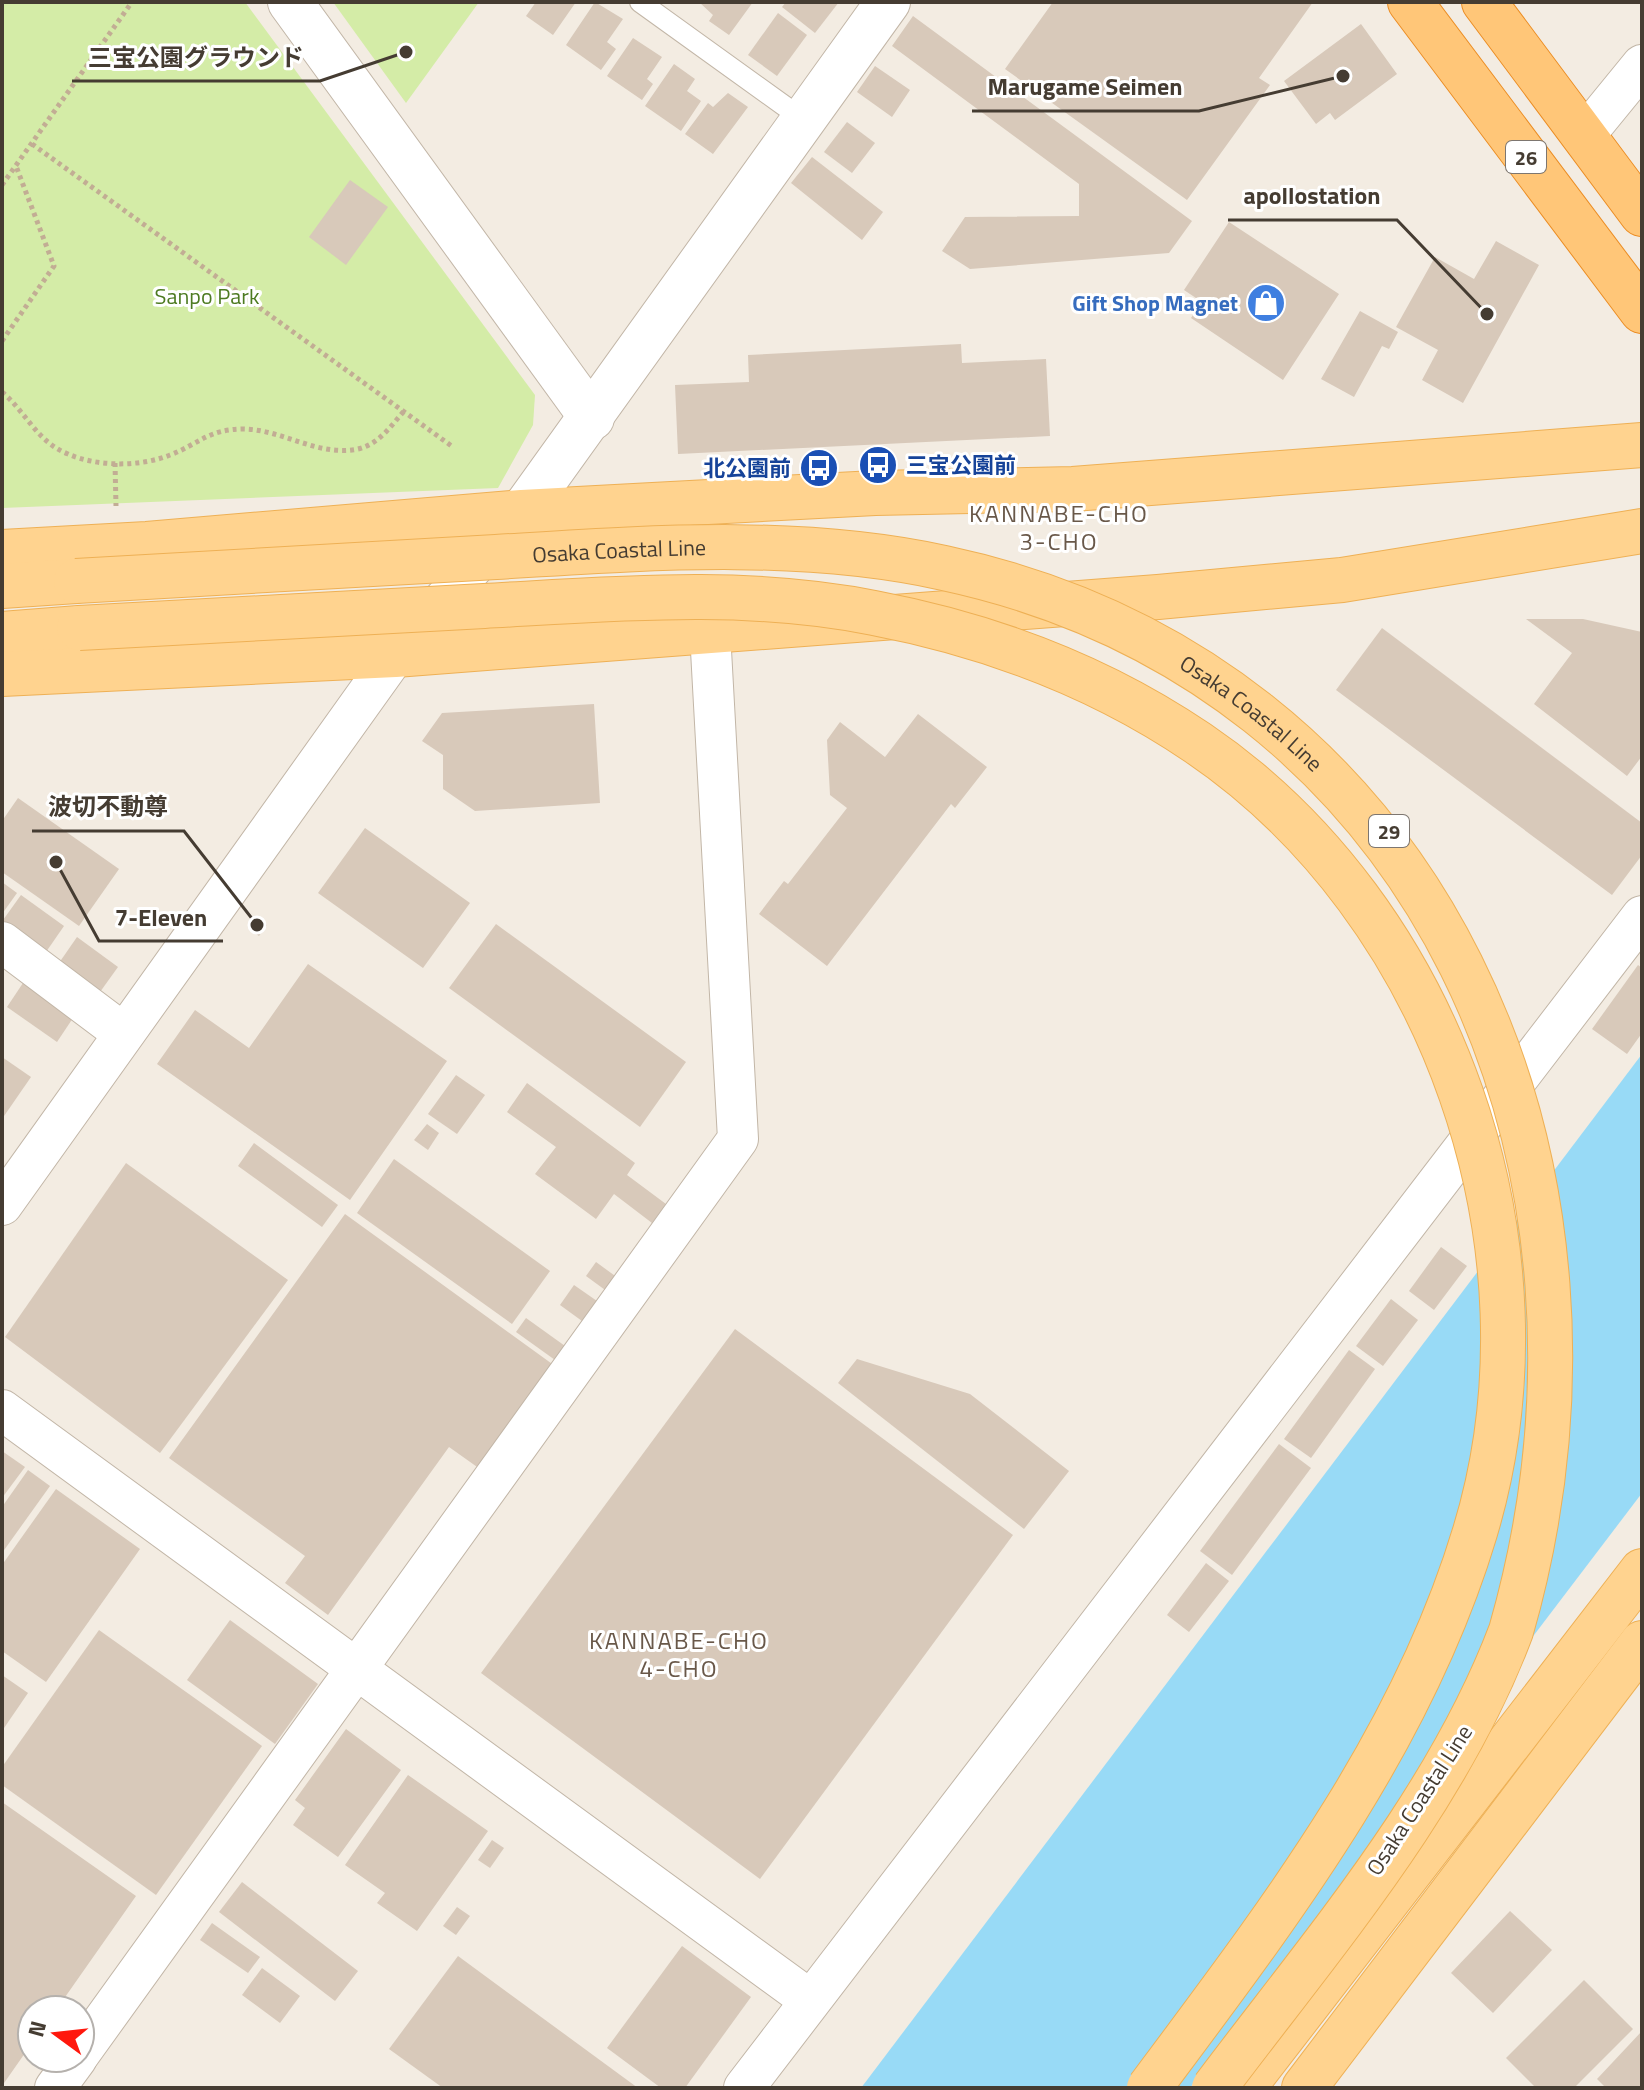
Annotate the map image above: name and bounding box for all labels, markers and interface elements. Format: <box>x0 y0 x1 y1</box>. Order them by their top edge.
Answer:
callout: 三宝公園グラウンド <box>72 33 320 81</box>
text: 三宝公園グラウンド <box>88 39 304 75</box>
callout: Marugame Seimen <box>972 63 1199 111</box>
text: Marugame Seimen <box>988 68 1182 104</box>
road number: 26 <box>1506 141 1546 173</box>
callout: apollostation <box>1228 172 1397 220</box>
text: apollostation <box>1243 177 1381 213</box>
park label: Sanpo Park <box>155 279 260 313</box>
shop icon: Gift Shop Magnet <box>1245 282 1287 324</box>
place label: Gift Shop Magnet <box>1072 286 1238 320</box>
bus stop icon: 三宝公園前 <box>857 444 899 486</box>
bus stop icon: 北公園前 <box>798 447 840 489</box>
place label: 三宝公園前 <box>906 448 1016 482</box>
place label: 北公園前 <box>703 451 791 485</box>
district label: KANNABE-CHO 3-CHO <box>969 495 1149 559</box>
street label: Osaka Coastal Line <box>531 530 706 572</box>
street label: Osaka Coastal Line <box>1173 646 1331 780</box>
callout: 波切不動尊 <box>32 783 184 831</box>
text: 波切不動尊 <box>48 788 168 824</box>
road number: 29 <box>1369 815 1409 847</box>
callout: 7-Eleven <box>99 893 223 941</box>
text: 7-Eleven <box>115 899 207 935</box>
district label: KANNABE-CHO 4-CHO <box>589 1622 769 1686</box>
street label: Osaka Coastal Line <box>1357 1718 1481 1882</box>
north arrow <box>16 1994 96 2074</box>
text: N <box>18 2017 55 2041</box>

